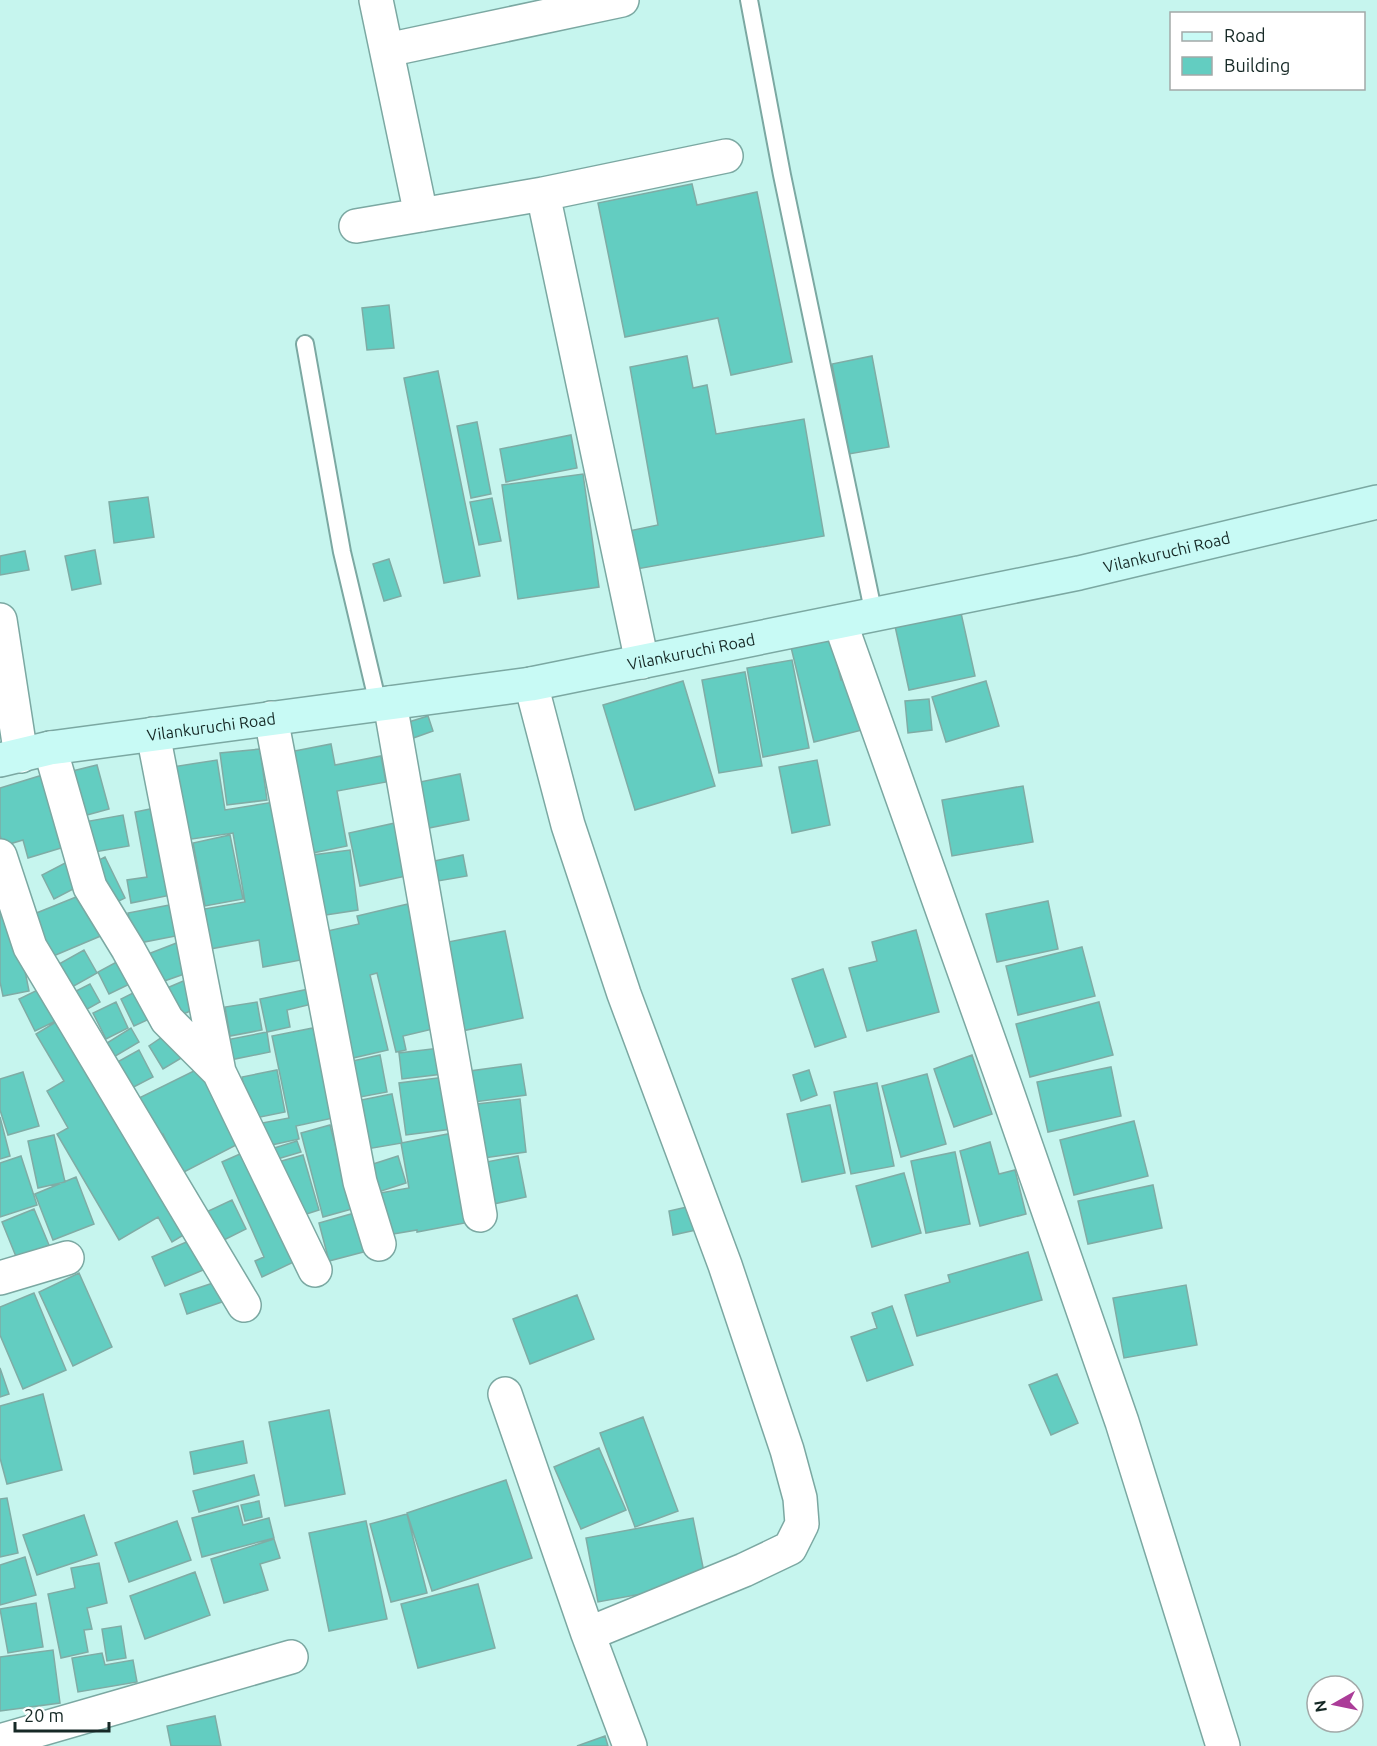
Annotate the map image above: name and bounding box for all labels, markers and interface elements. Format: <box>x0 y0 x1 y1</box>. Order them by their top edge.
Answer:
legend <box>1170 12 1365 90</box>
text: Road <box>1224 25 1266 45</box>
text: Building <box>1224 55 1290 75</box>
street label: Vilankuruchi Road <box>1102 528 1232 576</box>
street label: Vilankuruchi Road <box>626 630 756 673</box>
street label: Vilankuruchi Road <box>146 709 277 744</box>
north arrow <box>1305 1674 1365 1734</box>
scale bar <box>15 1695 110 1733</box>
text: N <box>1310 1699 1330 1714</box>
text: 20 m <box>24 1705 64 1725</box>

